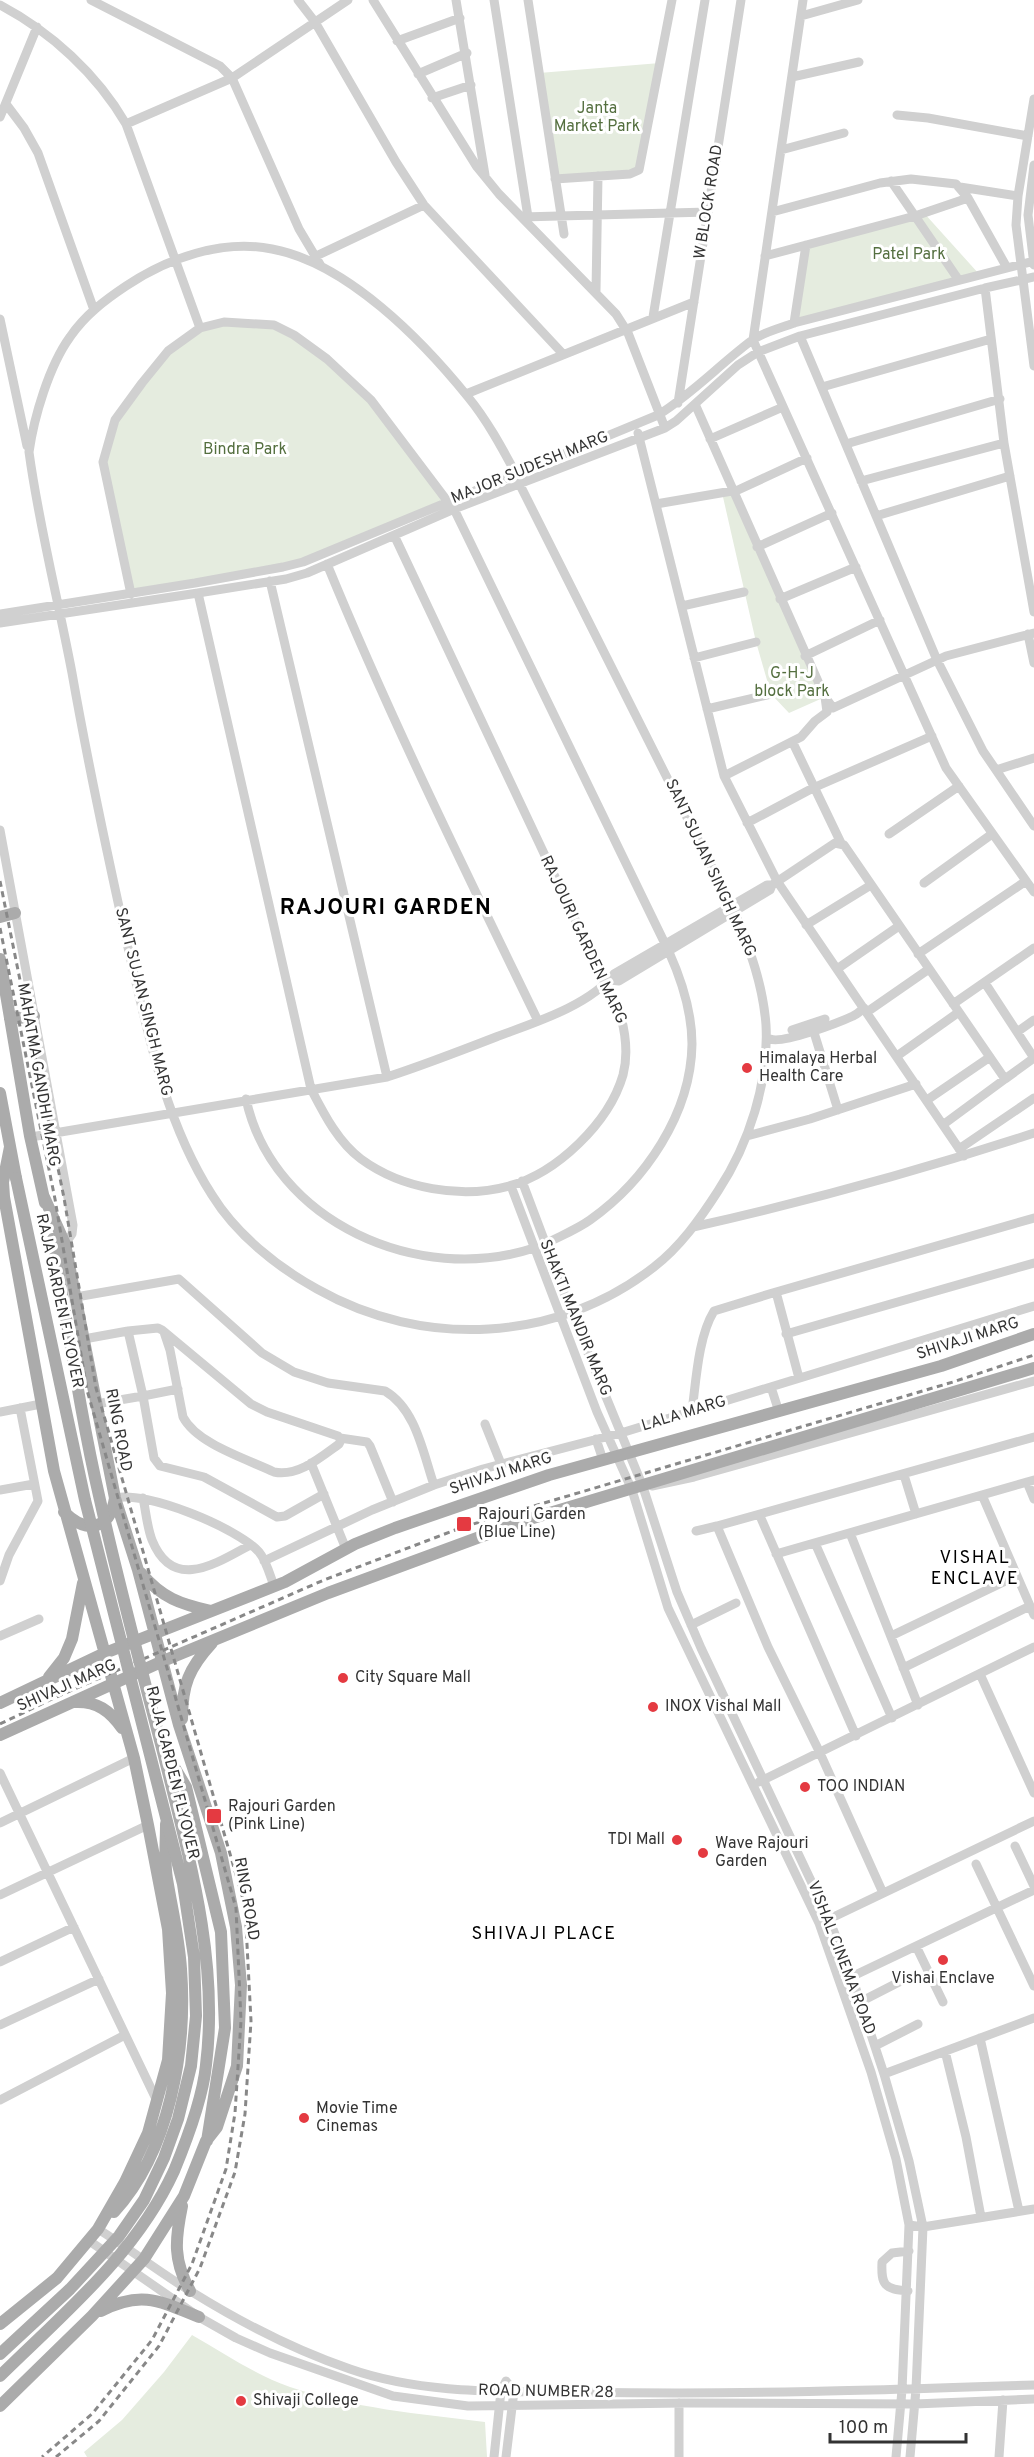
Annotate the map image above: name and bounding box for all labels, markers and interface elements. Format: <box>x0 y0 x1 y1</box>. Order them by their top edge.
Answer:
park label: Janta Market Park <box>554 99 640 137</box>
street label: W BLOCK ROAD <box>690 143 728 261</box>
park label: Patel Park <box>872 245 946 265</box>
street label: MAJOR SUDESH MARG <box>448 427 612 509</box>
park label: Bindra Park <box>203 440 287 460</box>
park label: G-H-J block Park <box>754 664 830 702</box>
street label: SANT SUJAN SINGH MARG <box>660 776 760 960</box>
street label: RAJOURI GARDEN MARG <box>535 853 631 1027</box>
district label: RAJOURI GARDEN <box>280 895 492 922</box>
street label: SANT SUJAN SINGH MARG <box>110 906 176 1098</box>
street label: MAHATMA GANDHI MARG <box>12 982 64 1168</box>
place label: Himalaya Herbal Health Care <box>759 1049 877 1087</box>
marker: Himalaya Herbal Health Care <box>740 1061 754 1075</box>
street label: RAJA GARDEN FLYOVER <box>31 1212 87 1390</box>
street label: SHAKTI MANDIR MARG <box>534 1237 616 1399</box>
street label: SHIVAJI MARG <box>914 1313 1022 1365</box>
street label: RING ROAD <box>100 1387 136 1473</box>
street label: LALA MARG <box>639 1392 729 1436</box>
street label: SHIVAJI MARG <box>447 1448 555 1500</box>
place label: Rajouri Garden (Blue Line) <box>478 1505 586 1543</box>
marker: Rajouri Garden (Blue Line) <box>455 1515 473 1533</box>
district label: VISHAL ENCLAVE <box>931 1547 1019 1591</box>
street label: SHIVAJI MARG <box>14 1655 120 1717</box>
place label: City Square Mall <box>355 1668 471 1688</box>
marker: City Square Mall <box>336 1671 350 1685</box>
street label: RAJA GARDEN FLYOVER <box>141 1684 203 1862</box>
place label: INOX Vishal Mall <box>665 1697 781 1717</box>
marker: INOX Vishal Mall <box>646 1700 660 1714</box>
place label: TOO INDIAN <box>817 1777 905 1797</box>
marker: TOO INDIAN <box>798 1780 812 1794</box>
place label: Rajouri Garden (Pink Line) <box>228 1797 336 1835</box>
marker: Rajouri Garden (Pink Line) <box>205 1807 223 1825</box>
place label: TDI Mall <box>607 1830 665 1850</box>
marker: TDI Mall <box>670 1833 684 1847</box>
place label: Wave Rajouri Garden <box>715 1834 809 1872</box>
marker: Wave Rajouri Garden <box>696 1846 710 1860</box>
street label: RING ROAD <box>229 1856 263 1942</box>
street label: VISHAL CINEMA ROAD <box>802 1878 880 2038</box>
district label: SHIVAJI PLACE <box>472 1923 616 1946</box>
marker: Vishai Enclave <box>936 1953 950 1967</box>
place label: Vishai Enclave <box>891 1969 995 1989</box>
place label: Movie Time Cinemas <box>316 2099 398 2137</box>
marker: Movie Time Cinemas <box>297 2111 311 2125</box>
street label: ROAD NUMBER 28 <box>478 2381 614 2403</box>
place label: Shivaji College <box>253 2391 359 2411</box>
marker: Shivaji College <box>234 2394 248 2408</box>
scale bar <box>830 2406 966 2444</box>
text: 100 m <box>839 2417 888 2440</box>

